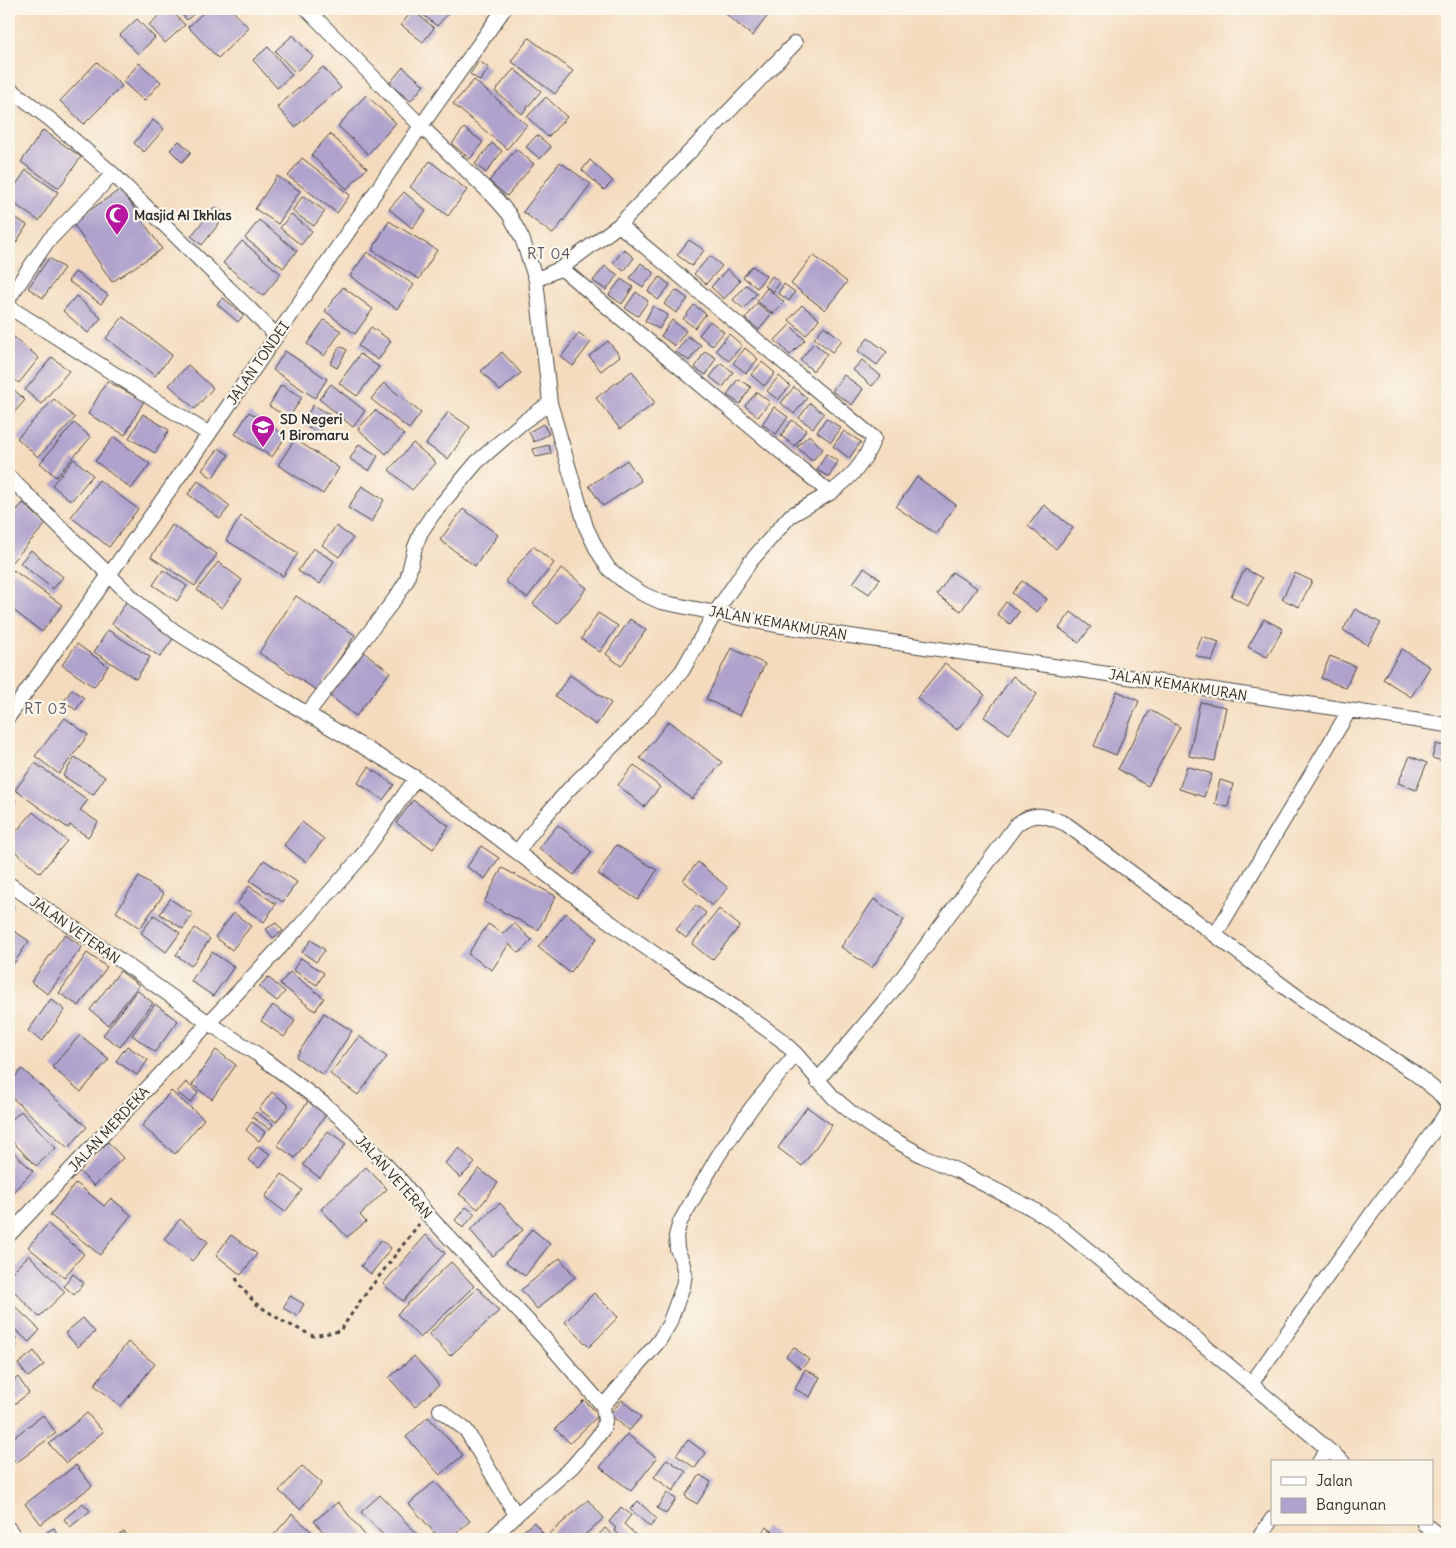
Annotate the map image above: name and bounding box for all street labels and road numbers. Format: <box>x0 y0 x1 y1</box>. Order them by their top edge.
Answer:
street label: JALAN TONDEI <box>223 318 293 408</box>
street label: JALAN KEMAKMURAN <box>707 602 849 644</box>
street label: JALAN KEMAKMURAN <box>1107 665 1249 705</box>
street label: JALAN VETERAN <box>26 892 124 968</box>
street label: JALAN MERDEKA <box>65 1083 153 1175</box>
street label: JALAN VETERAN <box>352 1132 436 1222</box>

